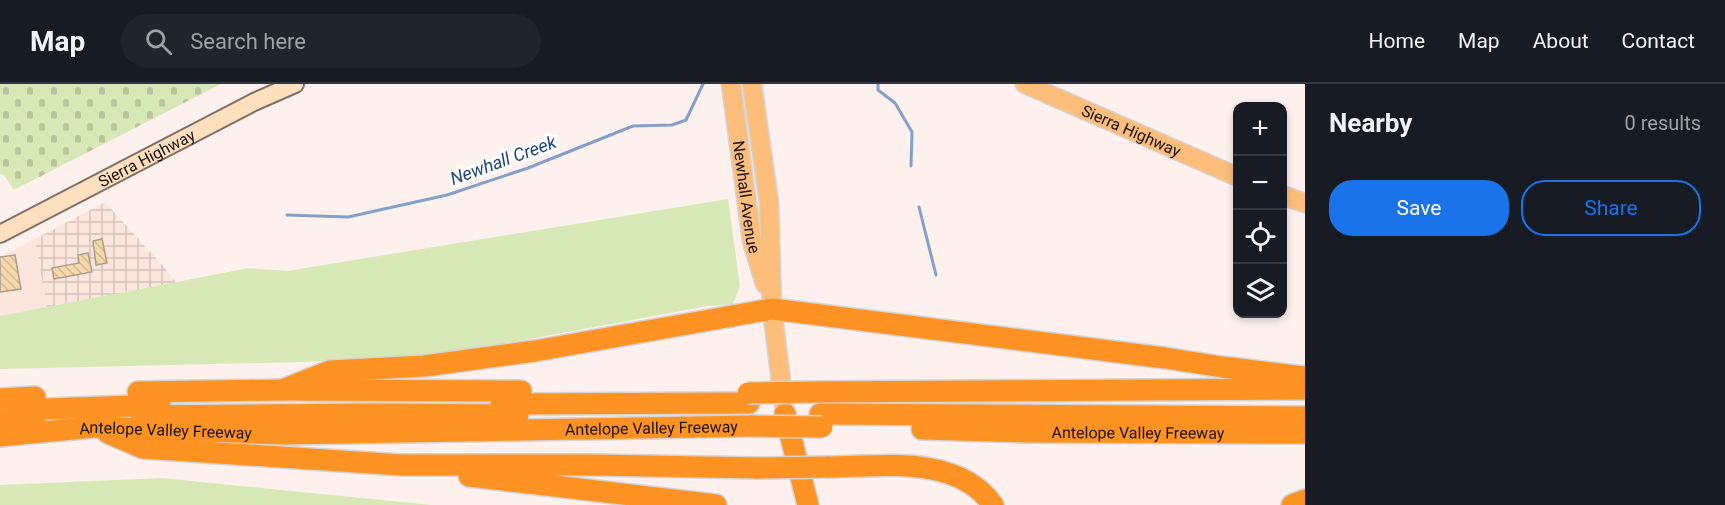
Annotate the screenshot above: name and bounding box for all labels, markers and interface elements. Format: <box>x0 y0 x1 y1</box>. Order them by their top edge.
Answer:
search box <box>121 14 541 68</box>
text: Map <box>30 25 85 58</box>
icon: search <box>142 25 175 58</box>
text: Search here <box>190 29 306 54</box>
text: Home <box>1369 29 1425 53</box>
text: Map <box>1458 29 1500 53</box>
text: About <box>1533 29 1589 53</box>
text: Contact <box>1622 29 1695 53</box>
street label: Sierra Highway <box>1079 100 1184 161</box>
map controls <box>1233 102 1287 318</box>
button: + <box>1233 102 1287 156</box>
text: Nearby <box>1329 108 1412 138</box>
text: 0 results <box>1625 111 1701 135</box>
street label: Sierra Highway <box>95 125 198 191</box>
water label: Newhall Creek <box>447 131 560 189</box>
street label: Newhall Avenue <box>729 139 765 256</box>
button: − <box>1233 156 1287 210</box>
button: Save <box>1329 180 1509 236</box>
button: Share <box>1521 180 1701 236</box>
button: locate <box>1233 210 1287 264</box>
button: layers <box>1233 264 1287 318</box>
street label: Antelope Valley Freeway <box>78 417 253 442</box>
street label: Antelope Valley Freeway <box>565 417 738 439</box>
street label: Antelope Valley Freeway <box>1052 423 1225 442</box>

